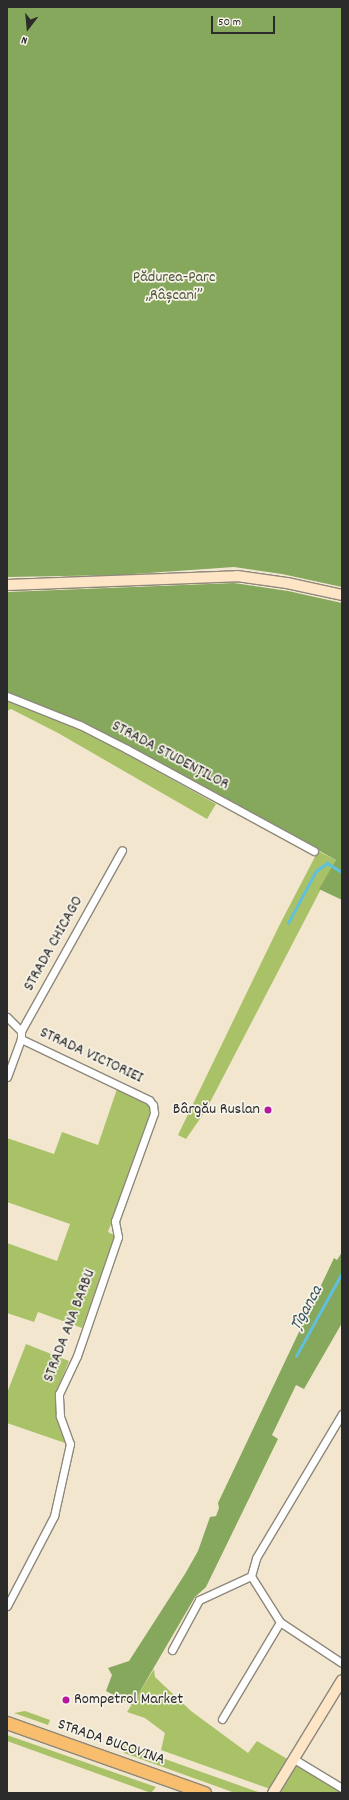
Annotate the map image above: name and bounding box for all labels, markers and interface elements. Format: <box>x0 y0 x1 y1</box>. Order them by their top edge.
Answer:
north arrow <box>8 8 48 48</box>
scale bar <box>213 8 277 34</box>
text: 50 m <box>218 14 241 31</box>
text: N <box>20 31 30 48</box>
park label: Pădurea-Parc „Râșcani” <box>133 268 215 306</box>
street label: STRADA STUDENȚILOR <box>108 717 232 795</box>
street label: STRADA CHICAGO <box>20 893 88 995</box>
street label: STRADA VICTORIEI <box>36 1024 146 1088</box>
place label: Bârgău Ruslan <box>173 1100 260 1120</box>
marker: Bârgău Ruslan <box>263 1105 273 1115</box>
street label: STRADA ANA BARBU <box>40 1267 100 1385</box>
water label: Țîganca <box>287 1283 329 1335</box>
place label: Rompetrol Market <box>74 1690 183 1710</box>
marker: Rompetrol Market <box>61 1695 71 1705</box>
street label: STRADA BUCOVINA <box>55 1716 167 1770</box>

